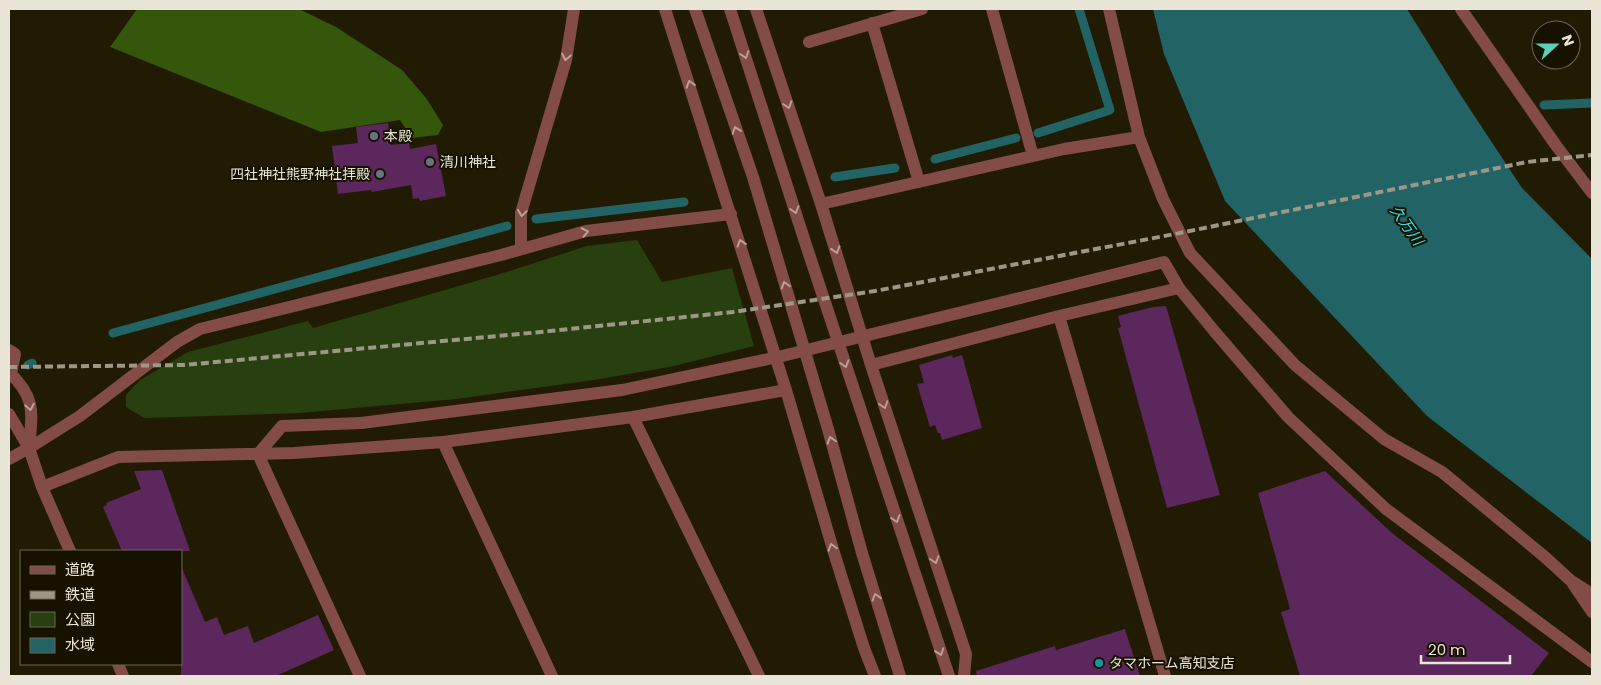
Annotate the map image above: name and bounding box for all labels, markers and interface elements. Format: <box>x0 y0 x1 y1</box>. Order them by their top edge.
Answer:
north arrow <box>1531 20 1581 70</box>
text: N <box>1557 32 1579 49</box>
one-way arrow <box>739 51 749 59</box>
one-way arrow <box>562 52 572 61</box>
one-way arrow <box>685 80 695 89</box>
one-way arrow <box>782 100 792 108</box>
place label: 本殿 <box>384 126 412 146</box>
one-way arrow <box>732 126 742 134</box>
marker: 本殿 <box>368 130 380 142</box>
place label: 清川神社 <box>440 152 496 172</box>
marker: 清川神社 <box>424 156 436 168</box>
place label: 四社神社熊野神社拝殿 <box>230 164 370 184</box>
marker: 四社神社熊野神社拝殿 <box>374 168 386 180</box>
water label: 久万川 <box>1385 201 1430 251</box>
one-way arrow <box>789 205 799 214</box>
one-way arrow <box>517 209 528 217</box>
one-way arrow <box>580 228 589 238</box>
one-way arrow <box>736 239 746 248</box>
one-way arrow <box>830 246 840 254</box>
one-way arrow <box>780 281 790 289</box>
one-way arrow <box>839 360 849 368</box>
one-way arrow <box>879 401 889 409</box>
one-way arrow <box>24 402 34 411</box>
one-way arrow <box>826 436 837 445</box>
one-way arrow <box>890 514 900 522</box>
one-way arrow <box>827 543 838 552</box>
legend <box>20 550 182 665</box>
one-way arrow <box>929 555 939 563</box>
text: 道路 <box>65 559 95 580</box>
text: 鉄道 <box>65 584 95 605</box>
one-way arrow <box>871 593 881 601</box>
text: 公園 <box>65 609 95 630</box>
scale bar <box>1421 632 1510 664</box>
text: 水域 <box>65 634 95 655</box>
text: 20 m <box>1428 639 1466 660</box>
one-way arrow <box>934 647 944 656</box>
place label: タマホーム高知支店 <box>1109 653 1235 673</box>
marker: タマホーム高知支店 <box>1093 657 1105 669</box>

